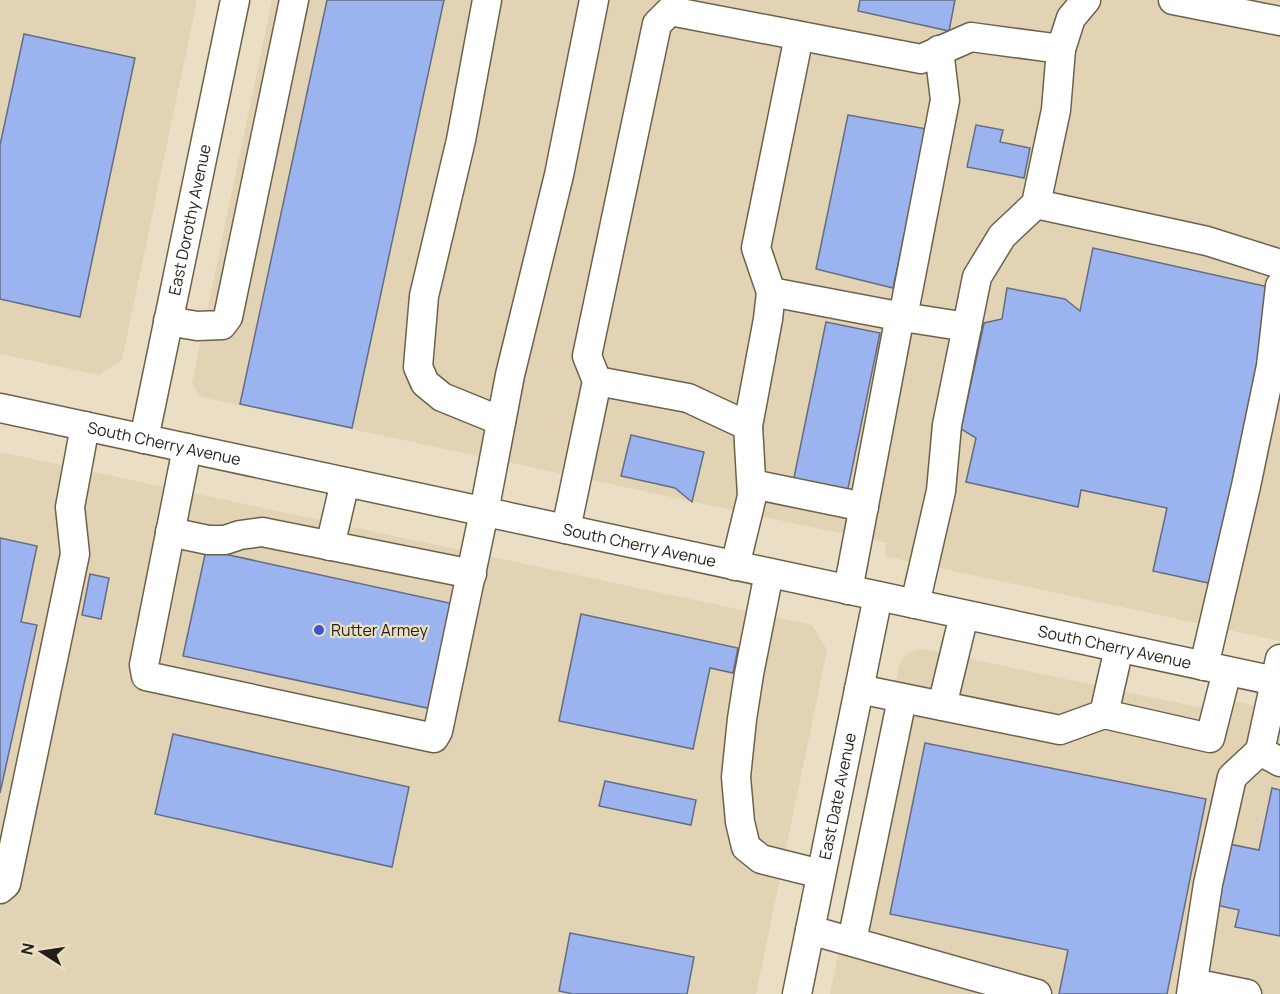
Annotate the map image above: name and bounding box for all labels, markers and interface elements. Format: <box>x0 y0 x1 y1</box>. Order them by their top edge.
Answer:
street label: East Dorothy Avenue <box>163 142 216 297</box>
street label: South Cherry Avenue <box>86 416 243 470</box>
street label: South Cherry Avenue <box>561 518 718 572</box>
place label: Rutter Armey <box>331 619 428 641</box>
street label: South Cherry Avenue <box>1036 620 1193 674</box>
marker: Rutter Armey <box>312 623 326 637</box>
street label: East Date Avenue <box>814 731 861 862</box>
north arrow <box>12 922 72 982</box>
text: N <box>15 941 39 957</box>

